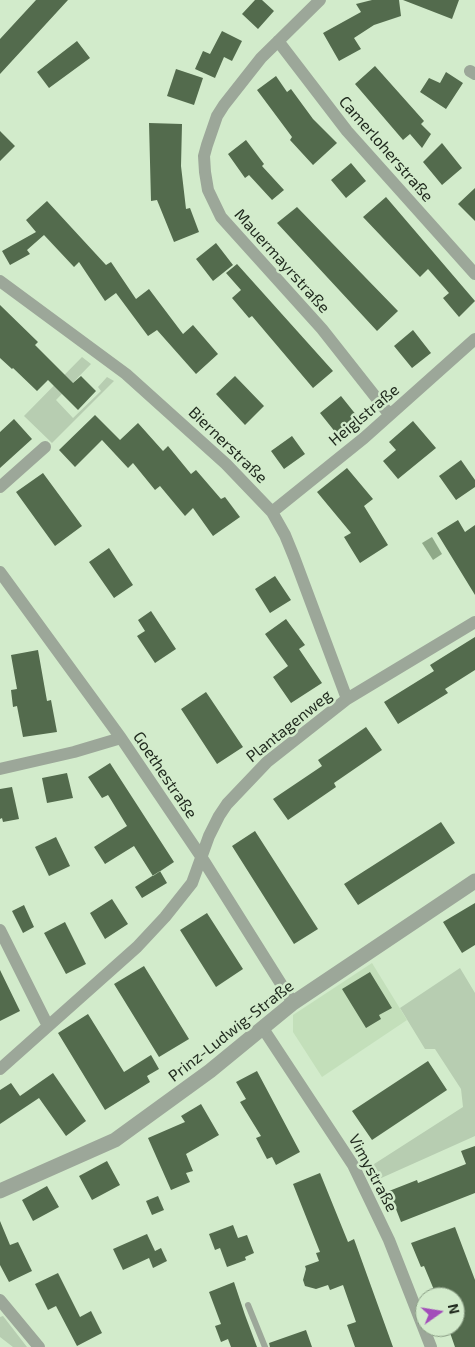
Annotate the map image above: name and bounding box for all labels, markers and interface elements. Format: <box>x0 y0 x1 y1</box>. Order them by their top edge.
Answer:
street label: Camerloherstraße <box>335 92 437 206</box>
street label: Mauermayrstraße <box>230 205 334 317</box>
street label: Heiglstraße <box>325 380 403 450</box>
street label: Biernerstraße <box>185 403 271 487</box>
street label: Plantagenweg <box>242 686 336 766</box>
street label: Goethestraße <box>129 728 201 822</box>
street label: Prinz-Ludwig-Straße <box>165 976 297 1086</box>
street label: Vimystraße <box>345 1131 401 1215</box>
north arrow <box>415 1287 465 1337</box>
text: N <box>445 1302 464 1316</box>

